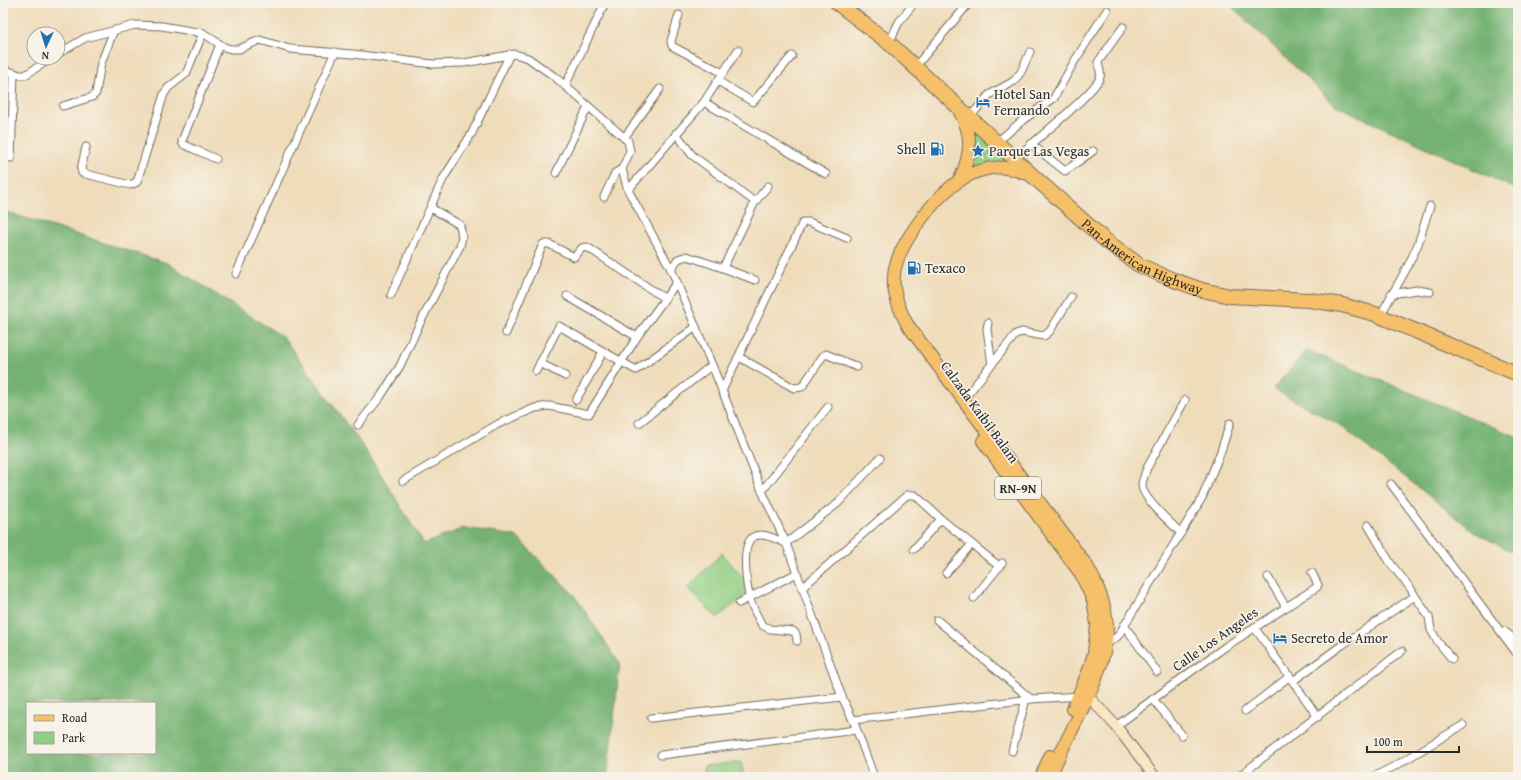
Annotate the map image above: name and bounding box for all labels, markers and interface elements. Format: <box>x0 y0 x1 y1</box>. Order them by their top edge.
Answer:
north arrow <box>26 26 66 66</box>
text: N <box>40 48 50 64</box>
place label: Hotel San Fernando <box>994 84 1050 120</box>
hotel icon: Hotel San Fernando <box>975 94 991 110</box>
place label: Shell <box>897 139 926 159</box>
fuel station icon: Shell <box>929 141 945 157</box>
place label: Parque Las Vegas <box>989 141 1089 161</box>
place icon: Parque Las Vegas <box>970 143 986 159</box>
street label: Pan-American Highway <box>1077 214 1206 299</box>
place label: Texaco <box>925 258 966 278</box>
fuel station icon: Texaco <box>906 260 922 276</box>
street label: Calzada Kaibil Balam <box>936 357 1024 468</box>
road number: RN-9N <box>995 477 1041 499</box>
street label: Calle Los Angeles <box>1168 602 1262 676</box>
place label: Secreto de Amor <box>1291 628 1388 648</box>
hotel icon: Secreto de Amor <box>1272 630 1288 646</box>
legend <box>26 702 156 754</box>
text: Road <box>62 709 88 726</box>
scale bar <box>1367 728 1459 754</box>
text: Park <box>62 729 86 746</box>
text: 100 m <box>1373 733 1403 750</box>

